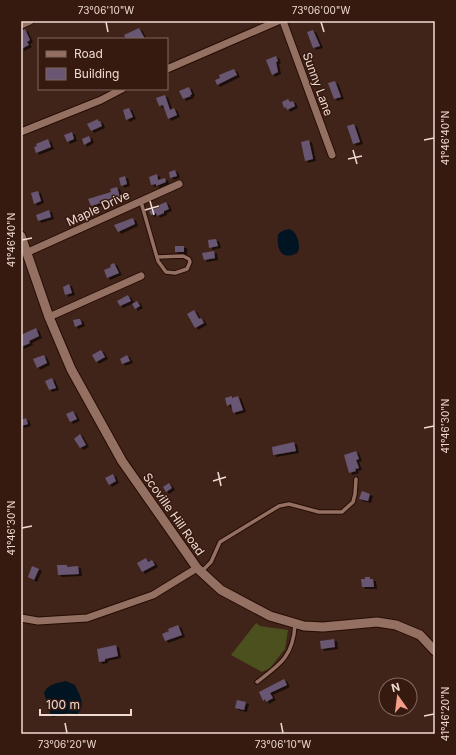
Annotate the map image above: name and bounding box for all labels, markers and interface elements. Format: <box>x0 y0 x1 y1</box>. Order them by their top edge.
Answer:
text: 73°06'10"W <box>78 4 134 16</box>
text: 73°06'00"W <box>292 4 351 16</box>
legend <box>38 38 168 90</box>
text: Road <box>74 46 103 61</box>
street label: Sunny Lane <box>300 50 336 118</box>
text: Building <box>74 66 119 81</box>
text: 41°46'40"N <box>439 111 451 165</box>
street label: Maple Drive <box>64 187 132 229</box>
text: 41°46'40"N <box>5 213 17 267</box>
text: 41°46'30"N <box>439 399 451 453</box>
street label: Scoville Hill Road <box>140 470 208 558</box>
text: 41°46'30"N <box>5 501 17 555</box>
north arrow <box>378 677 418 717</box>
text: N <box>390 679 401 695</box>
text: 41°46'20"N <box>439 687 451 741</box>
scale bar <box>40 691 131 717</box>
text: 100 m <box>46 697 80 712</box>
text: 73°06'20"W <box>38 738 96 750</box>
text: 73°06'10"W <box>255 738 311 750</box>

